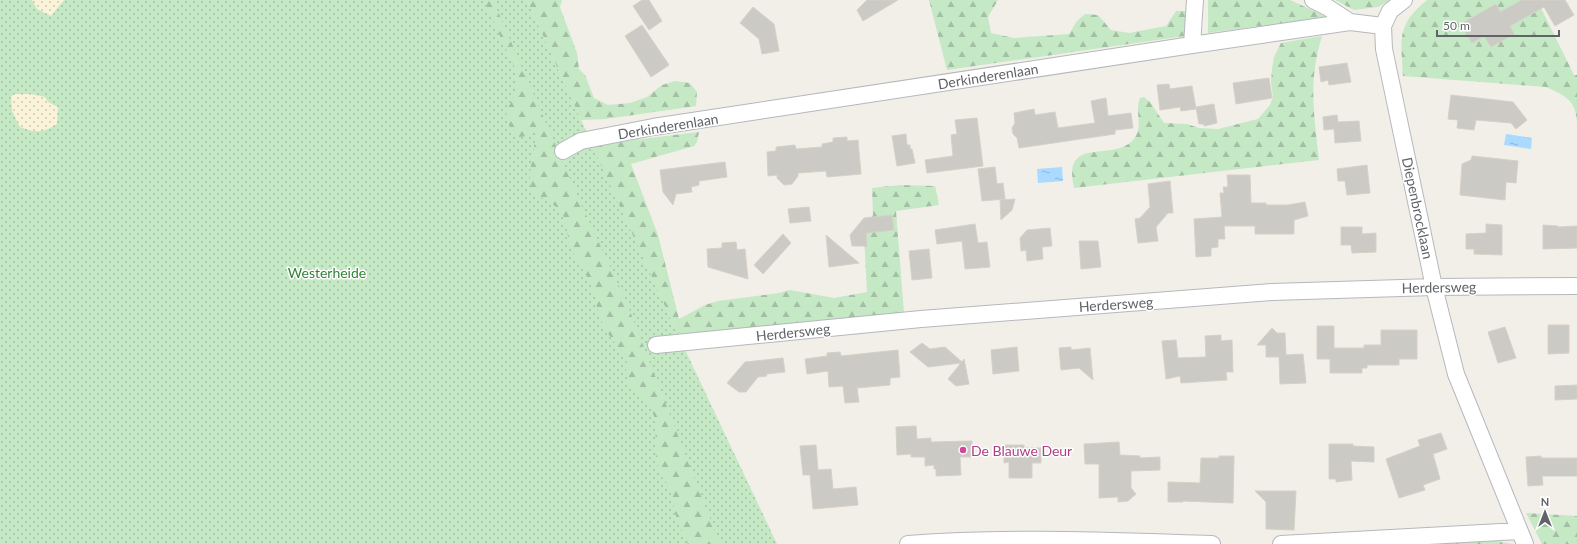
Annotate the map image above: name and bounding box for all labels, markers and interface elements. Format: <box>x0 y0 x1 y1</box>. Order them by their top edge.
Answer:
scale bar <box>1437 12 1559 38</box>
text: 50 m <box>1443 18 1470 33</box>
street label: Derkinderenlaan <box>936 60 1040 92</box>
street label: Derkinderenlaan <box>616 110 720 142</box>
street label: Diepenbrocklaan <box>1399 155 1437 261</box>
park label: Westerheide <box>288 264 366 281</box>
street label: Herdersweg <box>1402 278 1476 296</box>
street label: Herdersweg <box>1078 293 1154 315</box>
street label: Herdersweg <box>755 320 831 344</box>
place label: De Blauwe Deur <box>971 442 1072 459</box>
marker: De Blauwe Deur <box>958 445 968 455</box>
north arrow <box>1525 492 1565 532</box>
text: N <box>1541 495 1549 508</box>

